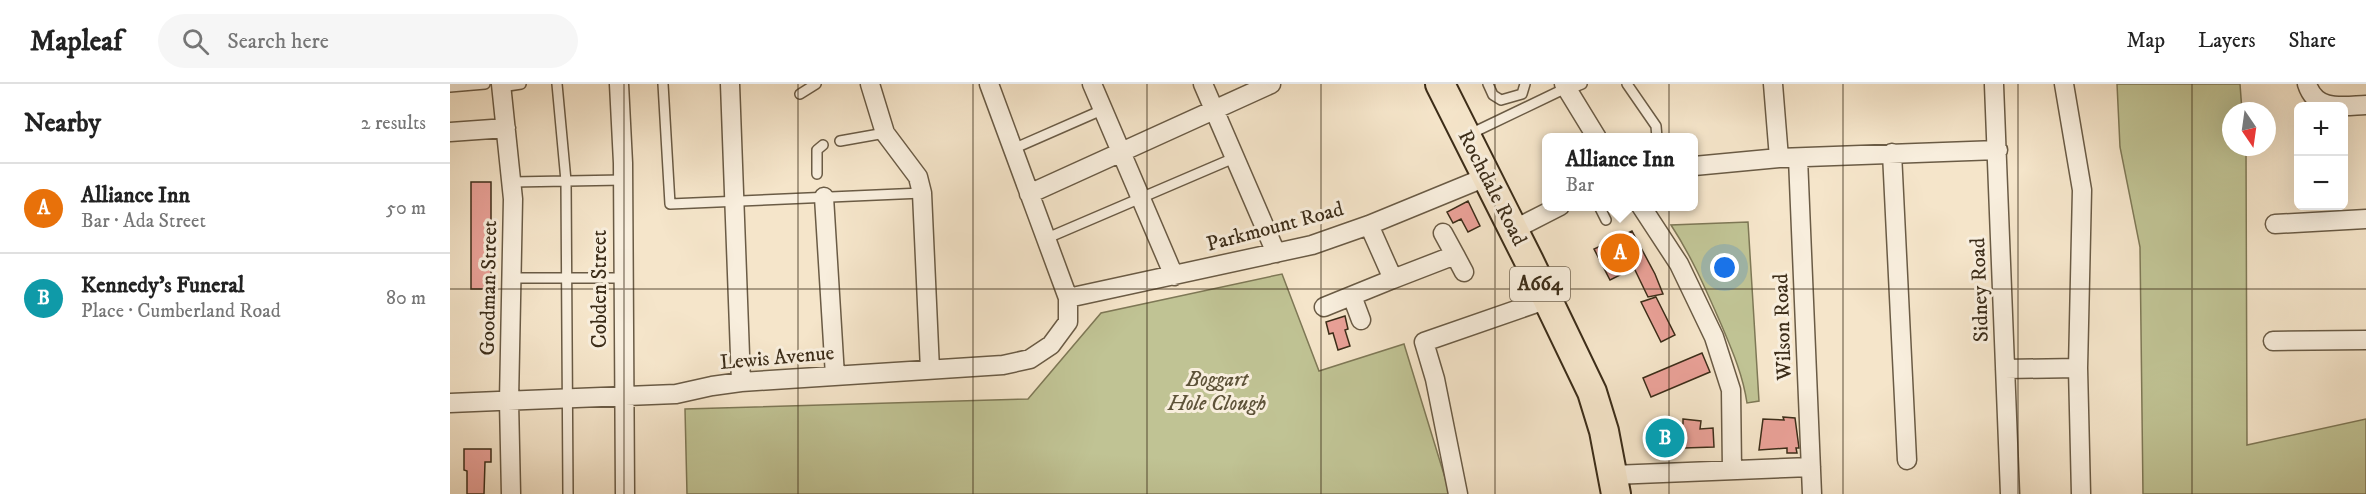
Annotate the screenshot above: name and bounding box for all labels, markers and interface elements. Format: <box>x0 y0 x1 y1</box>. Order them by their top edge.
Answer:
search box <box>158 14 578 68</box>
text: Mapleaf <box>30 24 122 59</box>
icon: search <box>179 25 212 58</box>
text: Search here <box>227 28 329 55</box>
text: Map <box>2126 28 2165 54</box>
text: Layers <box>2198 28 2256 54</box>
text: Share <box>2289 28 2336 54</box>
north arrow <box>2222 102 2276 156</box>
map controls <box>2294 102 2348 210</box>
button: + <box>2294 102 2348 156</box>
text: Nearby <box>24 107 101 140</box>
text: 2 results <box>361 111 426 136</box>
street label: Rochdale Road <box>1452 126 1533 251</box>
popup <box>1542 133 1698 211</box>
text: Alliance Inn <box>1565 146 1675 173</box>
button: − <box>2294 156 2348 210</box>
text: Bar <box>1565 173 1594 198</box>
text: Alliance Inn <box>81 182 190 209</box>
text: A <box>37 196 50 221</box>
text: 50 m <box>386 196 426 221</box>
street label: Parkmount Road <box>1204 196 1347 258</box>
text: Bar · Ada Street <box>81 209 206 234</box>
street label: Goodman Street <box>475 220 503 356</box>
street label: Cobden Street <box>587 230 613 348</box>
pin: A <box>1600 230 1640 276</box>
street label: Sidney Road <box>1965 237 1995 343</box>
your location <box>1710 253 1739 282</box>
road number: A664 <box>1510 267 1570 301</box>
text: Kennedy's Funeral <box>81 272 244 299</box>
street label: Wilson Road <box>1768 272 1798 382</box>
text: B <box>37 286 50 311</box>
text: 80 m <box>386 286 426 311</box>
text: Place · Cumberland Road <box>81 299 281 324</box>
street label: Lewis Avenue <box>719 340 836 376</box>
park label: Boggart Hole Clough <box>1167 367 1266 417</box>
pin: B <box>1646 416 1684 460</box>

